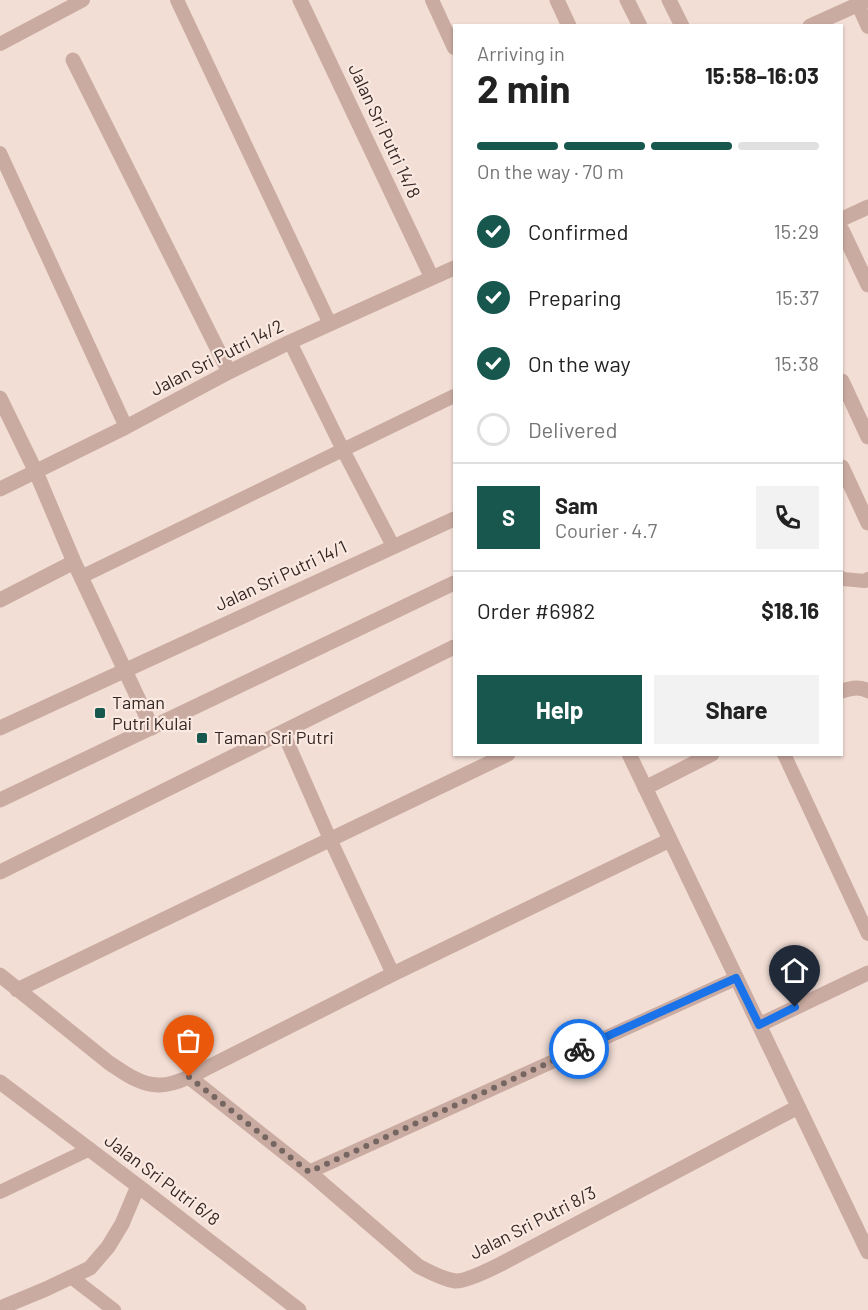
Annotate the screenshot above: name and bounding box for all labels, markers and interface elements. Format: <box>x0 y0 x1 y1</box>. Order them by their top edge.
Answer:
text: Arriving in <box>477 41 565 65</box>
street label: Jalan Sri Putri 14/8 <box>344 60 426 201</box>
text: 15:58–16:03 <box>705 62 819 88</box>
text: 2 min <box>477 64 570 111</box>
text: On the way · 70 m <box>477 159 624 183</box>
icon: check <box>477 215 510 248</box>
text: Confirmed <box>528 218 628 244</box>
text: 15:29 <box>774 219 819 243</box>
icon: check <box>477 281 510 314</box>
text: Preparing <box>528 284 621 310</box>
text: 15:37 <box>775 285 819 309</box>
street label: Jalan Sri Putri 14/2 <box>146 314 287 400</box>
icon: check <box>477 347 510 380</box>
text: On the way <box>528 350 631 376</box>
text: 15:38 <box>774 351 819 375</box>
text: Delivered <box>528 416 617 442</box>
button: phone <box>756 486 819 549</box>
text: Sam <box>555 492 598 518</box>
text: S <box>502 504 515 530</box>
text: Courier · 4.7 <box>555 518 657 542</box>
street label: Jalan Sri Putri 14/1 <box>211 535 350 615</box>
text: Order #6982 <box>477 597 595 623</box>
text: $18.16 <box>761 597 819 623</box>
button: Help <box>477 675 642 744</box>
button: Share <box>654 675 819 744</box>
place label: Taman Putri Kulai <box>112 691 192 734</box>
marker: Taman Putri Kulai <box>93 706 107 720</box>
place label: Taman Sri Putri <box>214 726 334 748</box>
marker: Taman Sri Putri <box>195 731 209 745</box>
pin <box>769 945 820 1007</box>
icon: home <box>778 954 811 987</box>
pin <box>163 1015 214 1077</box>
courier <box>549 1019 609 1079</box>
icon: bag <box>172 1024 205 1057</box>
icon: bike <box>563 1033 596 1066</box>
street label: Jalan Sri Putri 6/8 <box>101 1129 225 1230</box>
street label: Jalan Sri Putri 8/3 <box>466 1181 599 1263</box>

